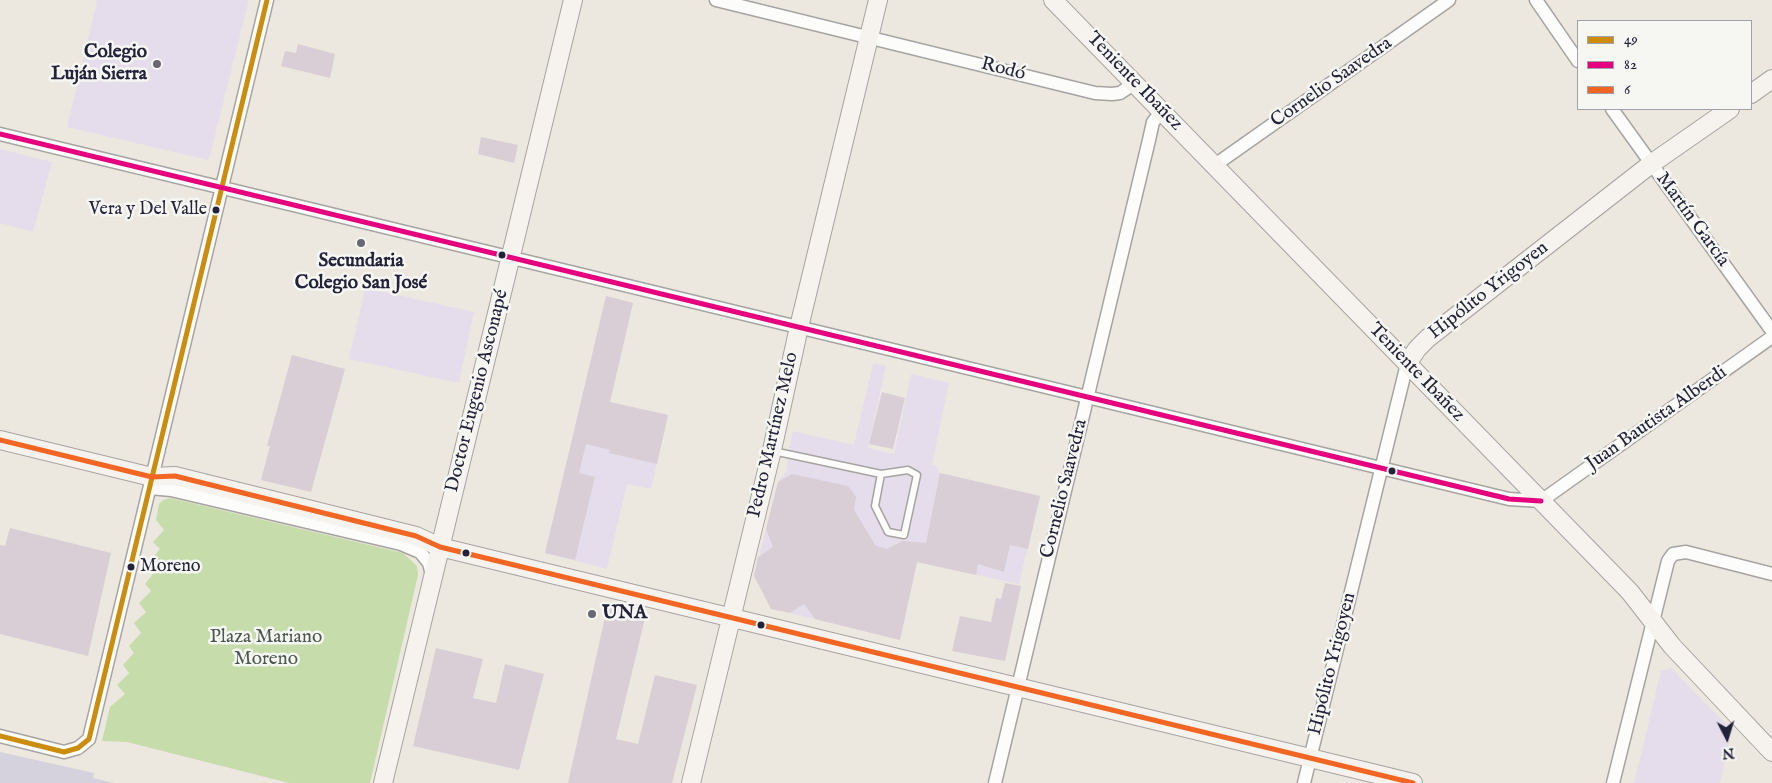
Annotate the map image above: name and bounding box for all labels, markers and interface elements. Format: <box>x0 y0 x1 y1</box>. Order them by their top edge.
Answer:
legend <box>1577 20 1752 110</box>
street label: Teniente Ibañez <box>1081 28 1187 136</box>
text: 49 <box>1624 30 1638 49</box>
street label: Cornelio Saavedra <box>1267 33 1397 133</box>
place label: Colegio Luján Sierra <box>51 42 147 86</box>
street label: Rodó <box>978 53 1028 87</box>
text: 82 <box>1624 55 1637 74</box>
marker: Colegio Luján Sierra <box>151 58 163 70</box>
text: 6 <box>1624 80 1630 99</box>
street label: Martín García <box>1650 169 1734 271</box>
place label: Vera y Del Valle <box>89 199 207 221</box>
marker: Vera y Del Valle <box>211 205 221 215</box>
marker: Secundaria Colegio San José <box>355 237 367 249</box>
street label: Hipólito Yrigoyen <box>1425 237 1553 345</box>
unlabelled marker <box>497 250 507 260</box>
place label: Secundaria Colegio San José <box>295 251 427 295</box>
street label: Doctor Eugenio Asconapé <box>442 287 514 495</box>
street label: Teniente Ibañez <box>1363 319 1469 427</box>
street label: Pedro Martínez Melo <box>744 350 804 520</box>
street label: Juan Bautista Alberdi <box>1582 362 1732 476</box>
street label: Cornelio Saavedra <box>1037 417 1093 561</box>
unlabelled marker <box>1387 466 1397 476</box>
unlabelled marker <box>461 548 471 558</box>
place label: Moreno <box>140 556 201 578</box>
marker: Moreno <box>126 562 136 572</box>
street label: Hipólito Yrigoyen <box>1304 591 1362 737</box>
place label: UNA <box>602 603 647 625</box>
marker: UNA <box>586 608 598 620</box>
unlabelled marker <box>756 620 766 630</box>
park label: Plaza Mariano Moreno <box>210 627 322 671</box>
north arrow <box>1702 713 1752 763</box>
text: N <box>1721 743 1735 762</box>

